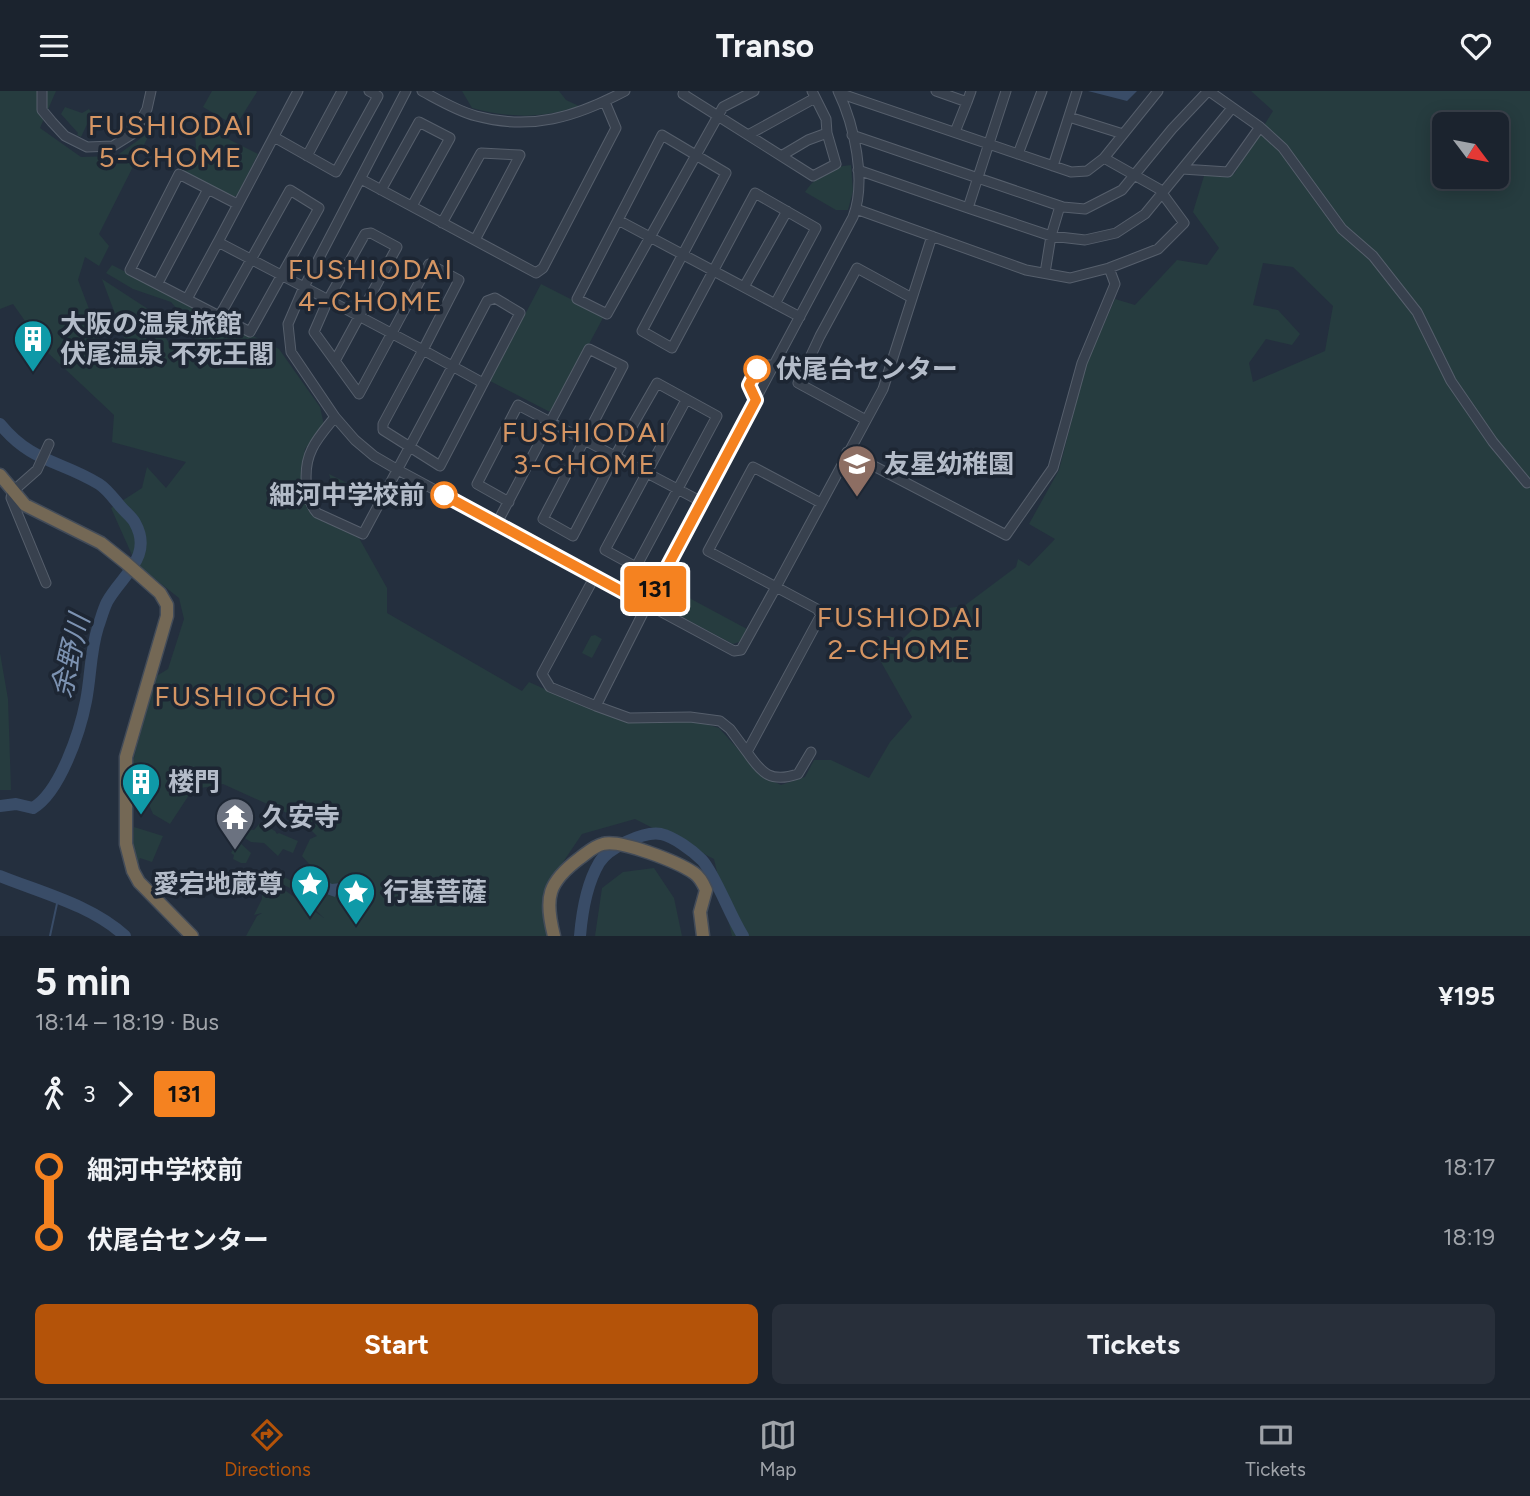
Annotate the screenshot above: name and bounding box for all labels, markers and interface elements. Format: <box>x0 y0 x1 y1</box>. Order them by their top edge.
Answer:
icon: menu <box>35 27 73 65</box>
text: Transo <box>716 27 814 65</box>
icon: heart <box>1457 27 1495 65</box>
district label: FUSHIODAI 5-CHOME <box>88 108 254 174</box>
north arrow <box>1432 112 1508 189</box>
map controls <box>1432 112 1509 189</box>
district label: FUSHIODAI 4-CHOME <box>288 252 454 318</box>
place label: 大阪の温泉旅館 伏尾温泉 不死王閣 <box>60 308 274 370</box>
building icon: 大阪の温泉旅館 伏尾温泉 不死王閣 <box>12 318 54 373</box>
place label: 伏尾台センター <box>776 353 958 385</box>
marker: 伏尾台センター <box>744 356 770 382</box>
district label: FUSHIODAI 3-CHOME <box>502 415 668 481</box>
school or university icon: 友星幼稚園 <box>836 443 878 498</box>
place label: 友星幼稚園 <box>884 448 1014 480</box>
place label: 細河中学校前 <box>269 479 425 511</box>
marker: 細河中学校前 <box>431 482 457 508</box>
line badge: 131 <box>615 566 695 612</box>
text: 131 <box>638 574 672 603</box>
district label: FUSHIODAI 2-CHOME <box>817 600 983 666</box>
water label: 余野川 <box>44 608 97 701</box>
district label: FUSHIOCHO <box>154 679 338 713</box>
building icon: 楼門 <box>120 761 162 816</box>
place label: 楼門 <box>168 766 220 798</box>
temple icon: 久安寺 <box>214 796 256 851</box>
place label: 久安寺 <box>262 801 340 833</box>
place icon: 愛宕地蔵尊 <box>289 863 331 918</box>
place label: 愛宕地蔵尊 <box>153 868 283 900</box>
place icon: 行基菩薩 <box>335 871 377 926</box>
place label: 行基菩薩 <box>383 876 487 908</box>
text: 5 min <box>35 959 131 1005</box>
text: ¥195 <box>1438 980 1495 1012</box>
text: 18:14 – 18:19 · Bus <box>35 1008 219 1036</box>
icon: walk <box>35 1075 73 1113</box>
icon: forward <box>106 1075 144 1113</box>
text: 131 <box>168 1079 201 1108</box>
text: 3 <box>83 1080 96 1108</box>
text: 18:17 <box>1444 1153 1495 1181</box>
text: 細河中学校前 <box>87 1154 243 1186</box>
text: 18:19 <box>1443 1223 1495 1251</box>
text: 伏尾台センター <box>87 1224 269 1256</box>
button: Start <box>35 1304 758 1384</box>
button: Tickets <box>772 1304 1495 1384</box>
tab: Directions <box>224 1416 311 1481</box>
tab: Map <box>759 1416 797 1481</box>
tab: Tickets <box>1245 1416 1306 1481</box>

